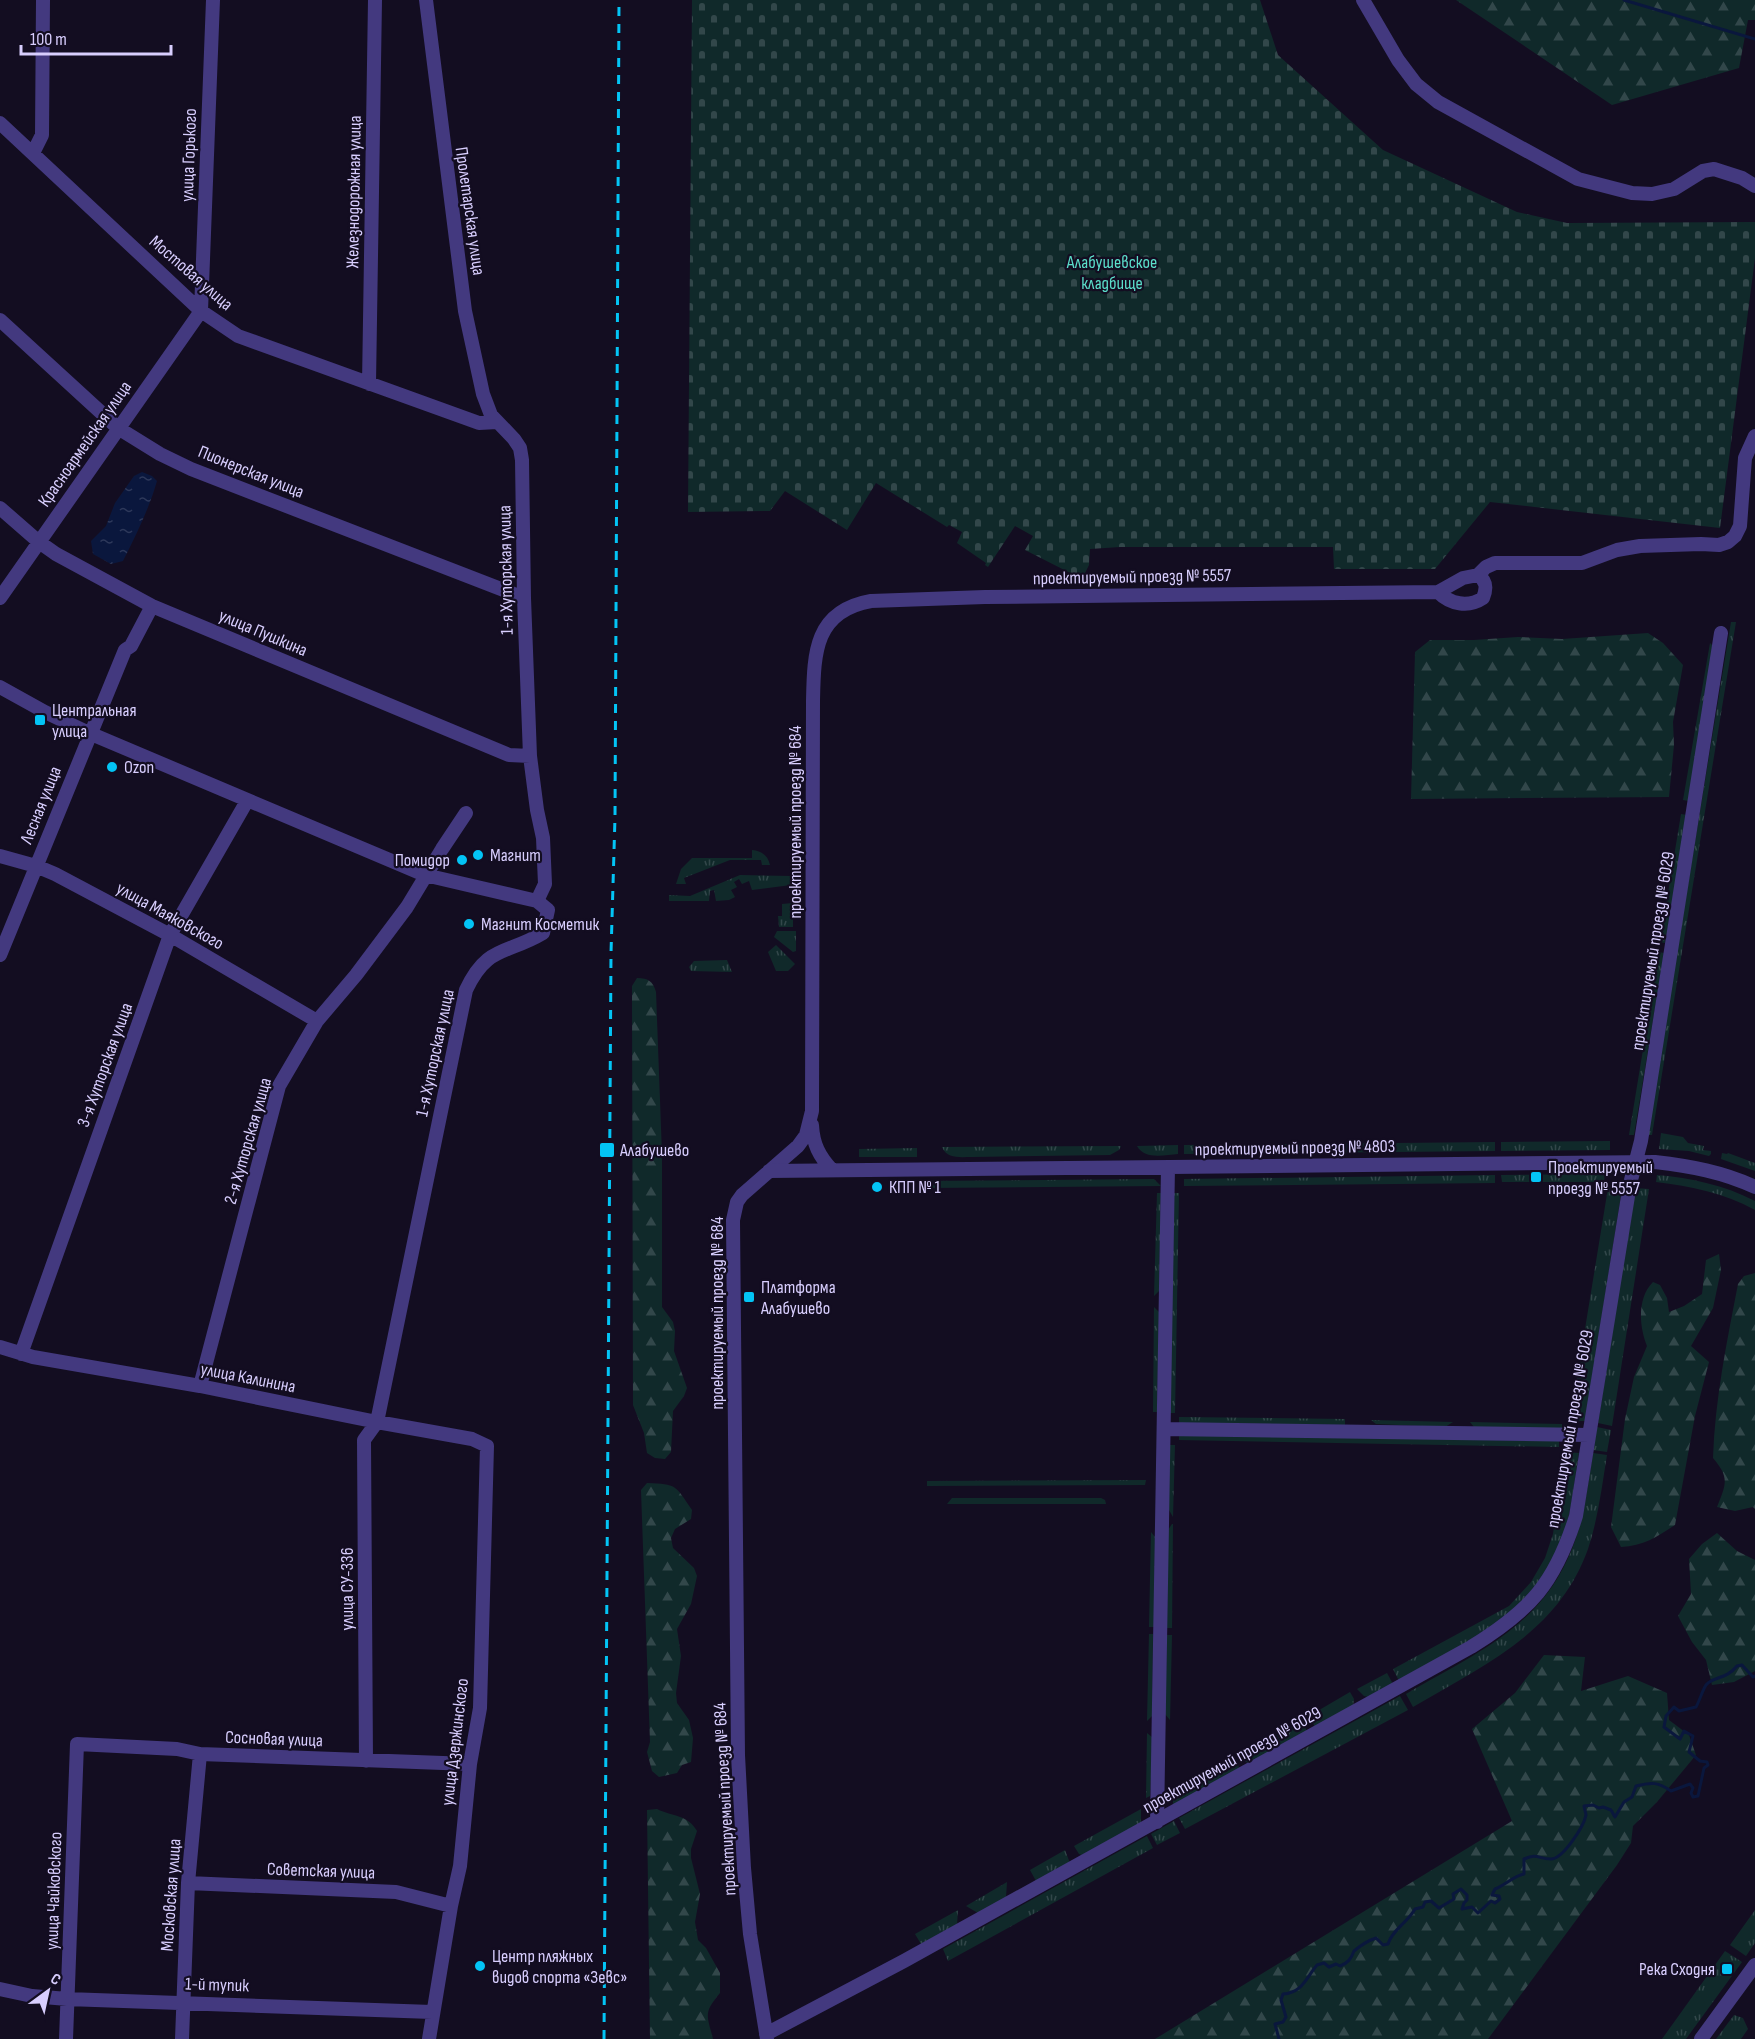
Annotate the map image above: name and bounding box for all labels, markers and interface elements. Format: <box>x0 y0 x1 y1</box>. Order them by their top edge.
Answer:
scale bar <box>21 18 171 56</box>
text: 100 m <box>30 29 67 50</box>
street label: улица Горького <box>177 108 201 202</box>
street label: Железнодорожная улица <box>342 115 366 269</box>
street label: Пролетарская улица <box>451 145 489 277</box>
street label: Мостовая улица <box>145 231 237 315</box>
park label: Алабушевское кладбище <box>1066 252 1157 294</box>
street label: Красноармейская улица <box>34 377 136 511</box>
street label: Пионерская улица <box>195 441 307 503</box>
street label: 1-я Хуторская улица <box>494 505 518 635</box>
street label: проектируемый проезд № 5557 <box>1033 565 1232 589</box>
street label: улица Пушкина <box>216 605 311 661</box>
place label: Центральная улица <box>52 700 137 742</box>
marker: Центральная улица <box>33 713 47 727</box>
street label: проектируемый проезд № 684 <box>785 725 806 919</box>
place label: Ozon <box>124 757 154 778</box>
marker: Ozon <box>105 760 119 774</box>
street label: Лесная улица <box>16 763 66 848</box>
place label: Магнит <box>490 845 541 866</box>
marker: Магнит <box>471 848 485 862</box>
place label: Помидор <box>395 850 450 871</box>
street label: проектируемый проезд № 6029 <box>1627 850 1679 1052</box>
marker: Помидор <box>455 853 469 867</box>
street label: улица Маяковского <box>113 878 227 954</box>
place label: Магнит Косметик <box>481 914 599 935</box>
marker: Магнит Косметик <box>462 917 476 931</box>
street label: 1-я Хуторская улица <box>411 987 459 1119</box>
street label: 3-я Хуторская улица <box>73 1000 137 1130</box>
street label: 2-я Хуторская улица <box>220 1075 276 1207</box>
street label: проектируемый проезд № 4803 <box>1195 1136 1395 1160</box>
place label: Алабушево <box>619 1140 689 1161</box>
marker: Алабушево <box>598 1141 616 1159</box>
place label: Проектируемый проезд № 5557 <box>1548 1157 1653 1199</box>
marker: Проектируемый проезд № 5557 <box>1529 1170 1543 1184</box>
place label: КПП № 1 <box>889 1177 942 1198</box>
marker: КПП № 1 <box>870 1180 884 1194</box>
street label: проектируемый проезд № 684 <box>707 1216 728 1410</box>
place label: Платформа Алабушево <box>760 1277 836 1319</box>
marker: Платформа Алабушево <box>742 1290 756 1304</box>
street label: проектируемый проезд № 6029 <box>1542 1328 1598 1530</box>
street label: улица Калинина <box>199 1359 297 1398</box>
street label: улица СУ-336 <box>337 1547 358 1631</box>
street label: улица Дзержинского <box>437 1677 473 1807</box>
street label: проектируемый проезд № 684 <box>709 1701 741 1896</box>
street label: проектируемый проезд № 6029 <box>1139 1702 1325 1818</box>
street label: Сосновая улица <box>225 1727 323 1751</box>
street label: улица Чайковского <box>41 1832 67 1950</box>
street label: Московская улица <box>157 1838 185 1952</box>
street label: Советская улица <box>267 1859 375 1883</box>
place label: Центр пляжных видов спорта «Зевс» <box>492 1946 627 1988</box>
marker: Центр пляжных видов спорта «Зевс» <box>473 1959 487 1973</box>
place label: Река Сходня <box>1639 1959 1715 1980</box>
north arrow <box>18 1961 78 2021</box>
marker: Река Сходня <box>1720 1962 1734 1976</box>
text: С <box>47 1969 64 1990</box>
street label: 1-й тупик <box>185 1973 249 1997</box>

